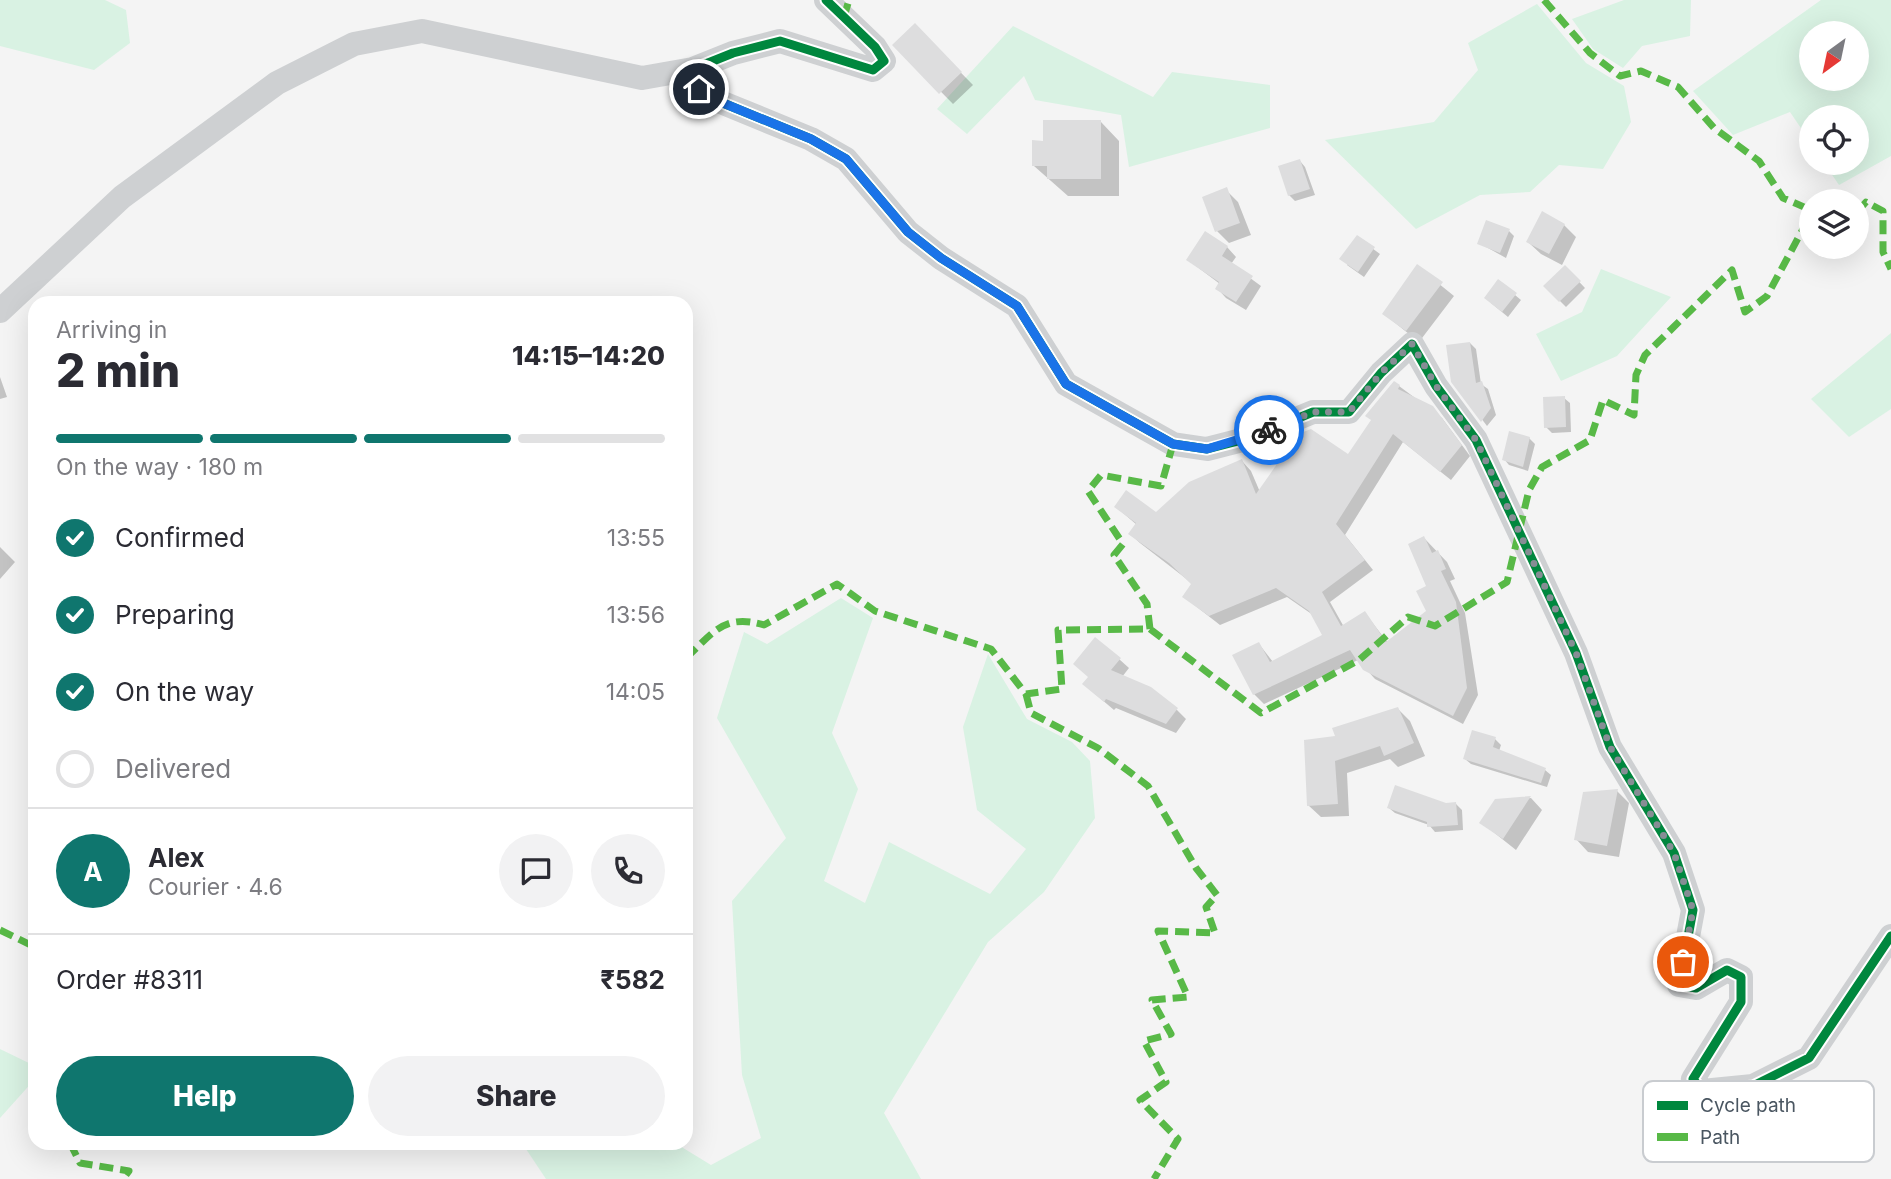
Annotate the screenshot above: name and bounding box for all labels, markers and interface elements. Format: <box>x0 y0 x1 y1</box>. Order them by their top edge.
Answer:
north arrow <box>1799 21 1869 91</box>
map controls <box>1799 21 1869 259</box>
pin <box>669 59 729 119</box>
icon: home <box>680 70 718 108</box>
button: locate <box>1799 105 1869 175</box>
button: layers <box>1799 189 1869 259</box>
text: Arriving in <box>56 316 167 344</box>
text: 14:15–14:20 <box>512 340 665 371</box>
text: 2 min <box>56 342 180 398</box>
courier <box>1234 395 1304 465</box>
icon: bike <box>1250 411 1288 449</box>
text: On the way · 180 m <box>56 453 263 481</box>
icon: check <box>56 519 94 557</box>
text: Confirmed <box>115 522 245 553</box>
text: 13:55 <box>607 524 665 552</box>
icon: check <box>56 596 94 634</box>
text: Preparing <box>115 599 235 630</box>
text: 13:56 <box>607 601 665 629</box>
icon: check <box>56 673 94 711</box>
text: On the way <box>115 676 254 707</box>
text: 14:05 <box>606 678 665 706</box>
text: Delivered <box>115 753 231 784</box>
button: chat <box>499 834 573 908</box>
button: phone <box>591 834 665 908</box>
text: Alex <box>148 842 205 873</box>
text: A <box>83 856 103 887</box>
text: Courier · 4.6 <box>148 873 283 901</box>
pin <box>1653 932 1713 992</box>
icon: bag <box>1664 943 1702 981</box>
text: Order #8311 <box>56 964 203 995</box>
text: ₹582 <box>600 964 665 995</box>
button: Help <box>56 1056 354 1136</box>
button: Share <box>368 1056 665 1136</box>
legend <box>1643 1081 1874 1162</box>
text: Cycle path <box>1700 1094 1796 1117</box>
text: Path <box>1700 1126 1740 1149</box>

